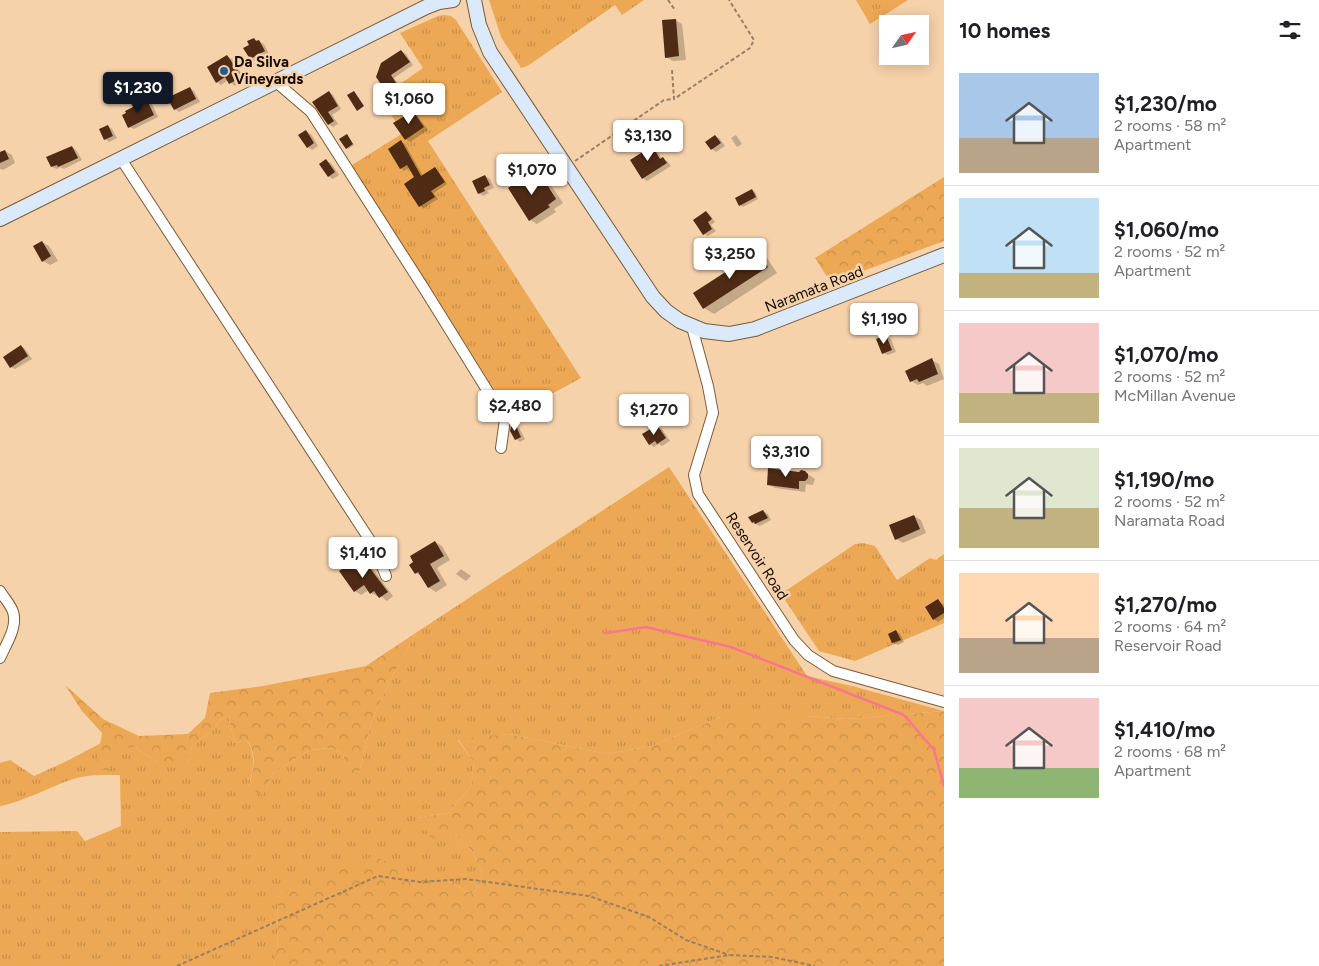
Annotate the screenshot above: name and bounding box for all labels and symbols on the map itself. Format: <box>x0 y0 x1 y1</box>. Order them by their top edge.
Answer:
north arrow <box>879 15 929 65</box>
place label: Da Silva Vineyards <box>234 53 303 88</box>
marker: Da Silva Vineyards <box>218 65 230 77</box>
pin: $1,230 <box>97 72 179 114</box>
pin: $1,060 <box>368 82 450 125</box>
pin: $3,130 <box>607 120 689 162</box>
pin: $1,070 <box>491 154 573 196</box>
pin: $3,250 <box>689 238 771 280</box>
street label: Naramata Road <box>762 262 866 316</box>
pin: $1,190 <box>843 302 925 345</box>
pin: $2,480 <box>474 390 556 432</box>
pin: $1,270 <box>613 394 695 436</box>
pin: $3,310 <box>745 436 827 478</box>
street label: Reservoir Road <box>722 509 792 603</box>
pin: $1,410 <box>322 536 404 579</box>

